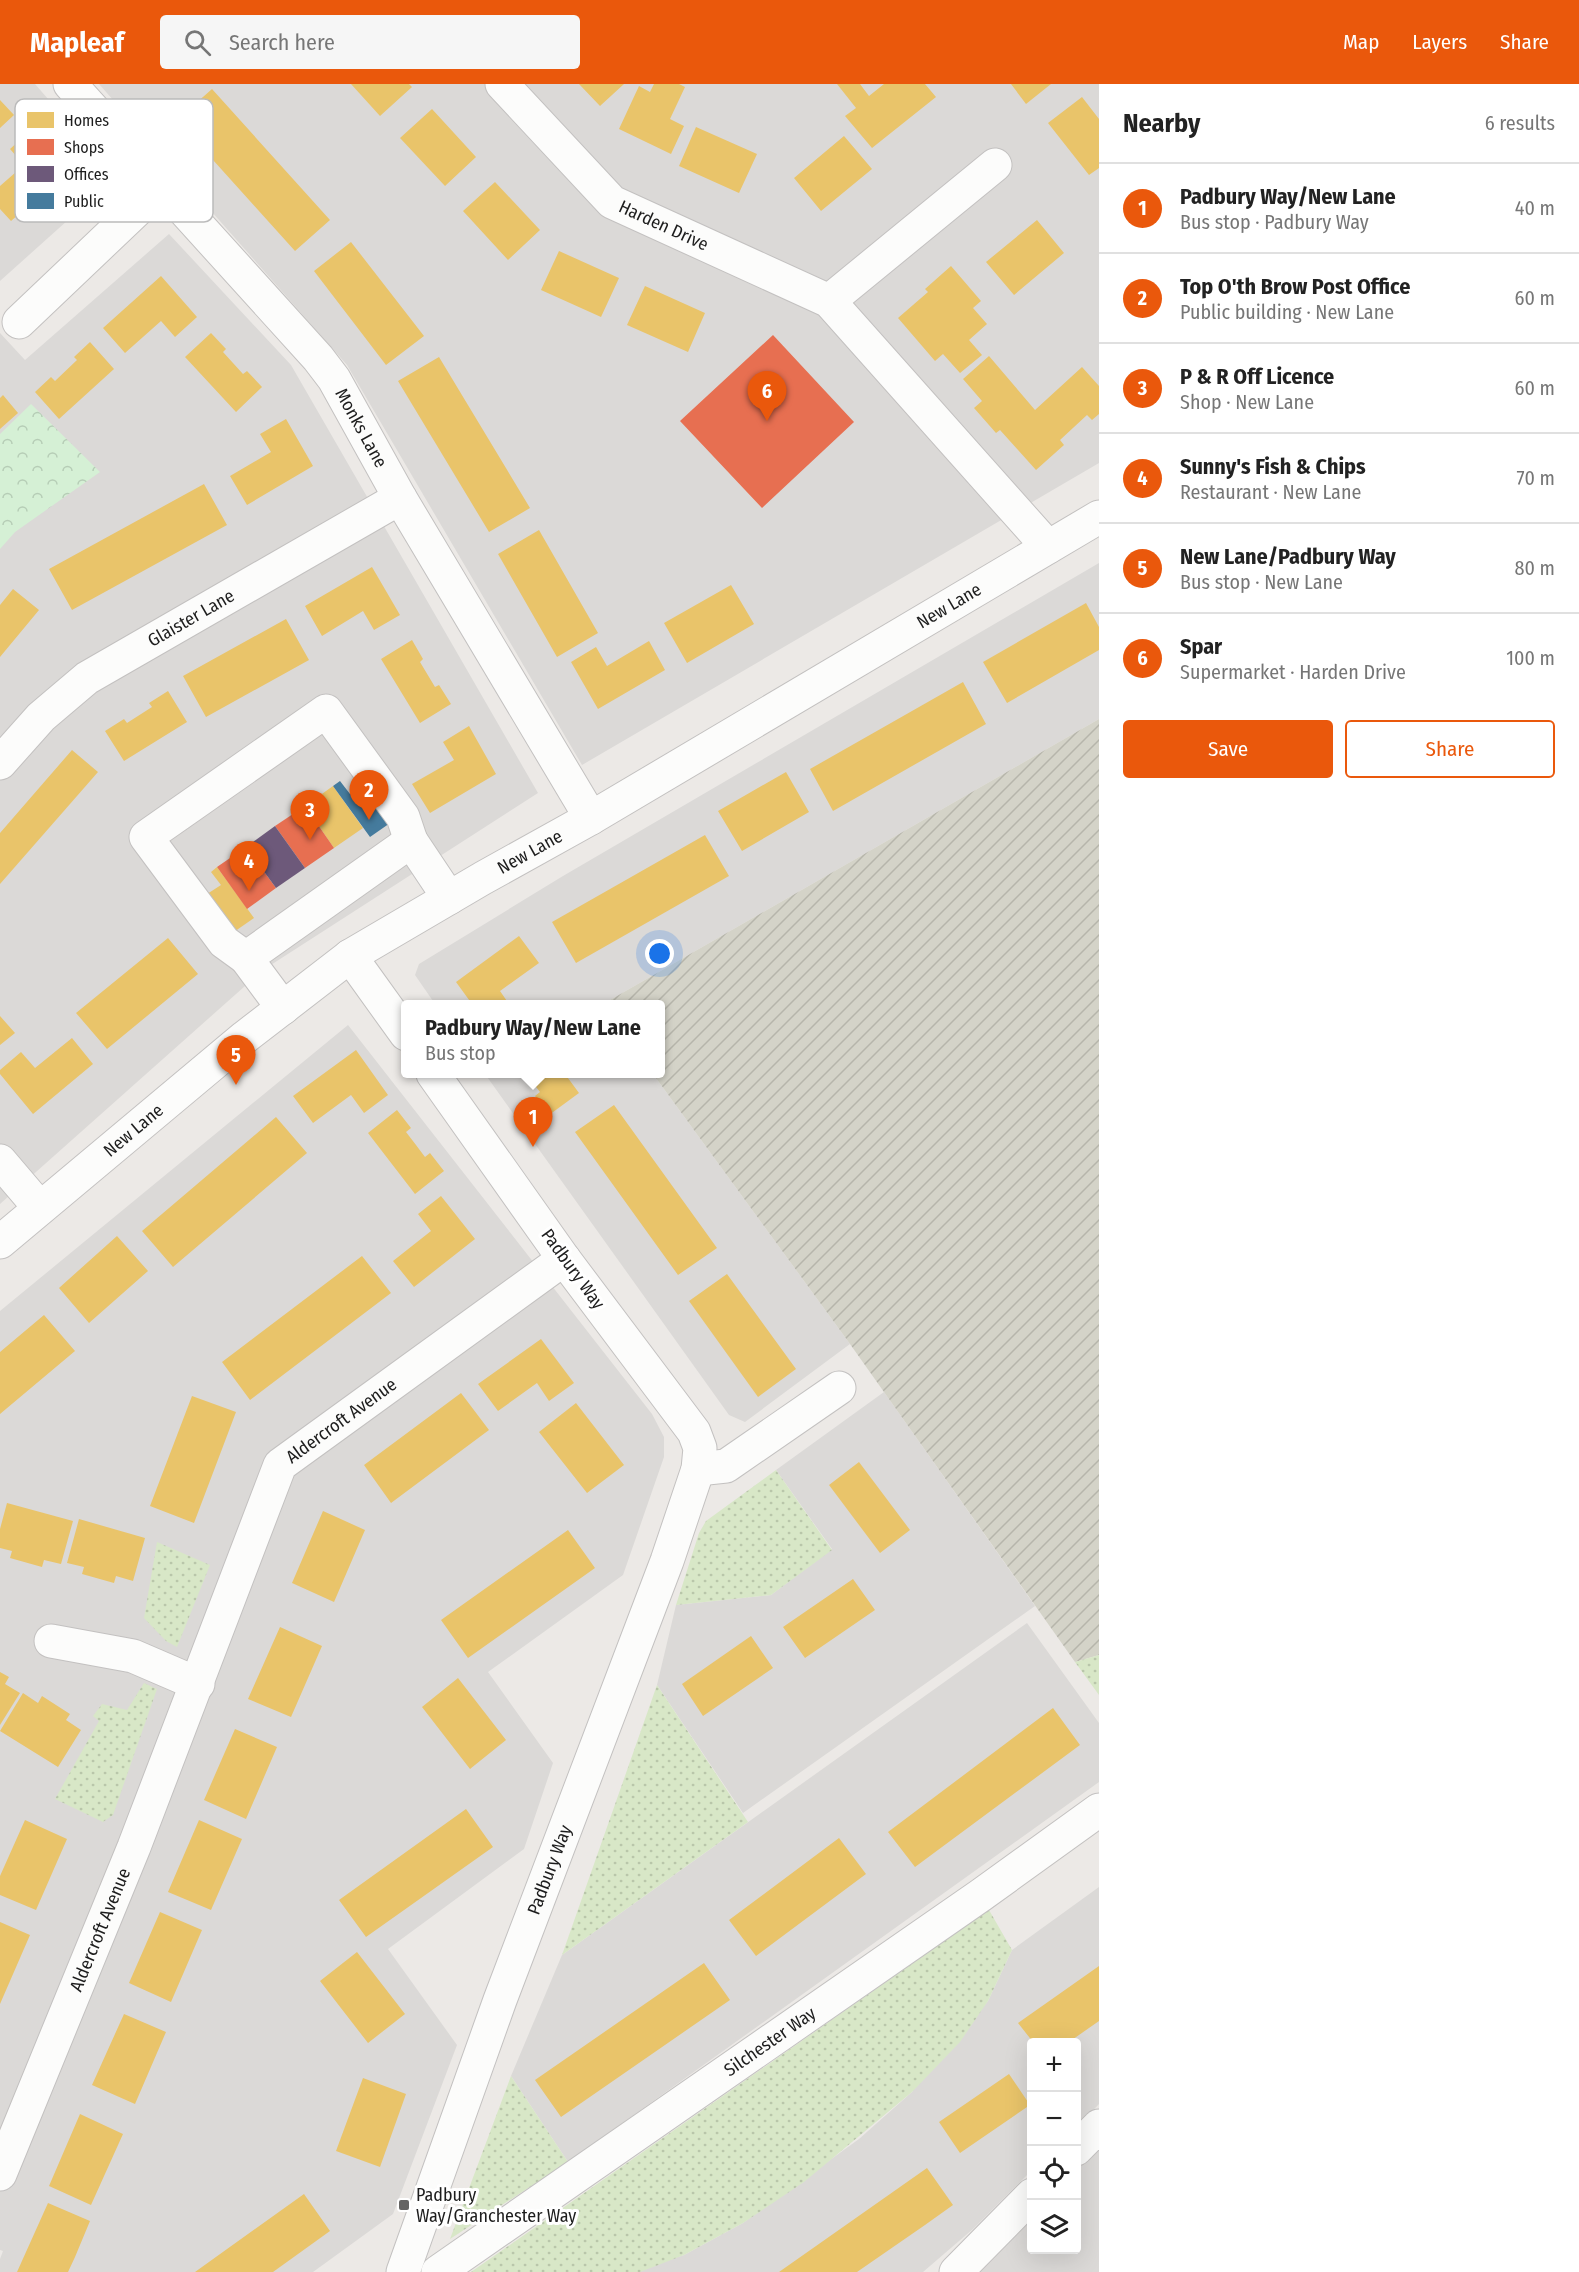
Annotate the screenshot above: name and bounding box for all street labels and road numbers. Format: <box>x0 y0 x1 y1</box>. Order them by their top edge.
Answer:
street label: Harden Drive <box>615 196 712 255</box>
street label: Monks Lane <box>330 385 392 472</box>
street label: New Lane <box>913 578 985 633</box>
street label: Glaister Lane <box>144 585 238 652</box>
street label: New Lane <box>494 825 566 879</box>
street label: New Lane <box>99 1099 168 1162</box>
street label: Padbury Way <box>536 1225 610 1313</box>
street label: Aldercroft Avenue <box>282 1373 401 1468</box>
street label: Padbury Way <box>522 1822 577 1918</box>
street label: Aldercroft Avenue <box>65 1865 135 1995</box>
street label: Silchester Way <box>720 2002 820 2081</box>

